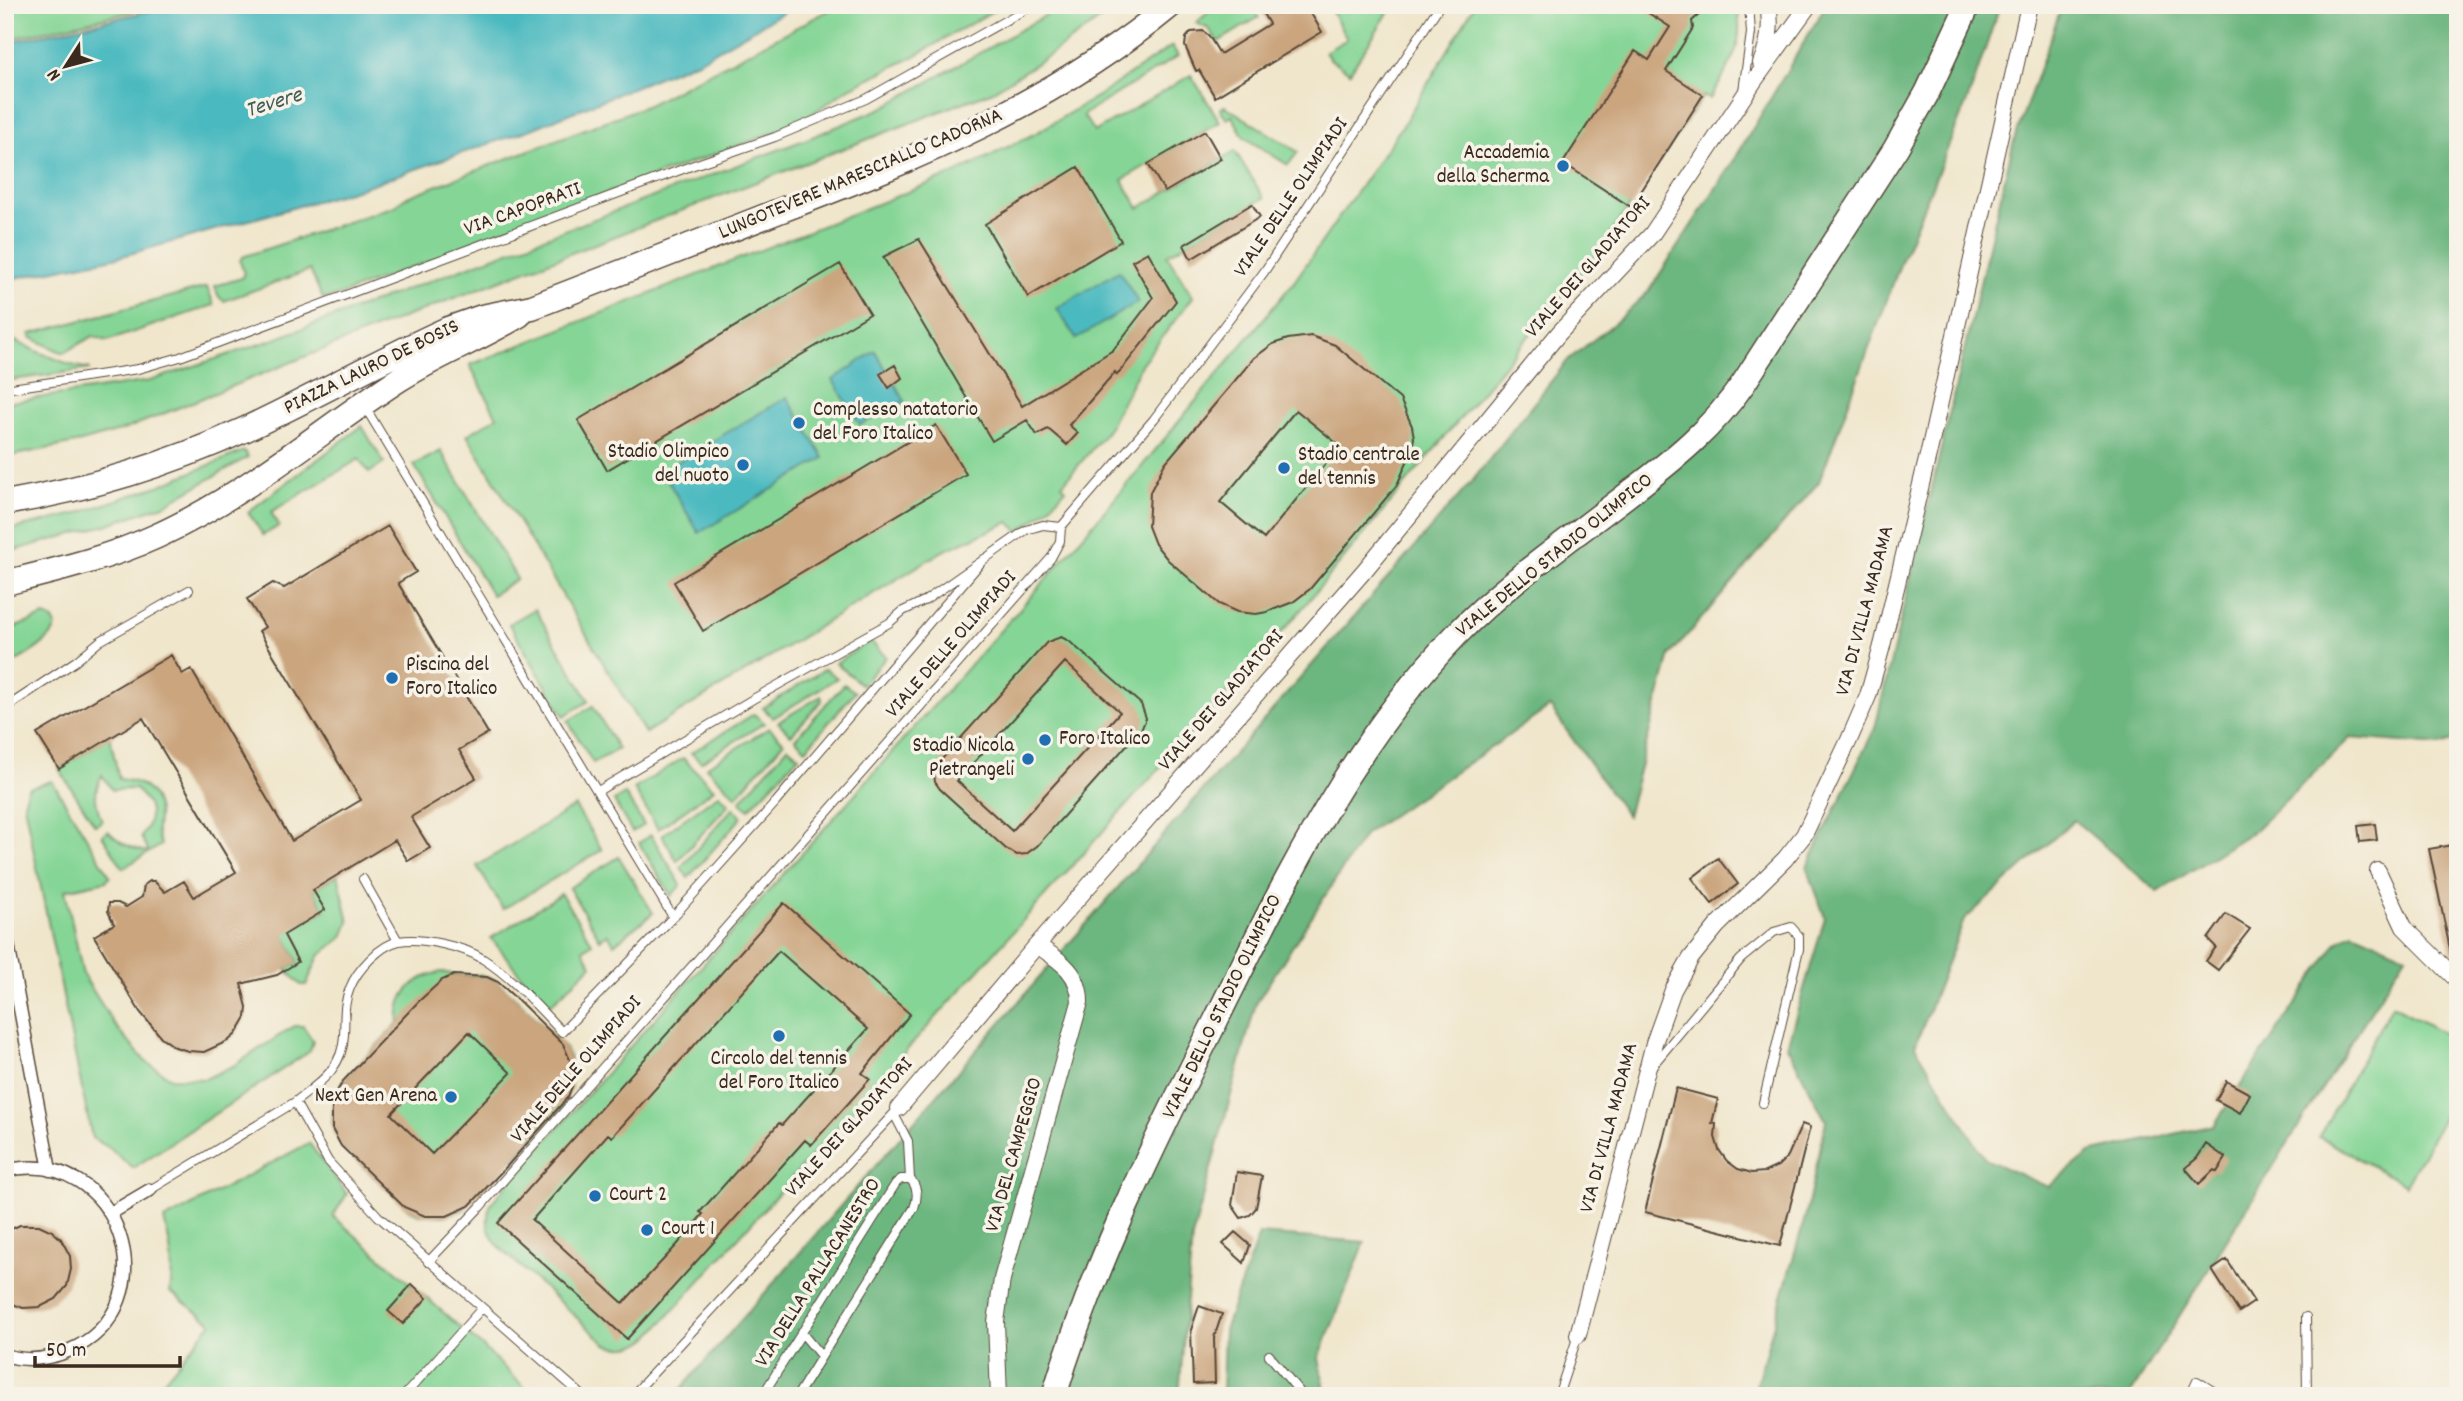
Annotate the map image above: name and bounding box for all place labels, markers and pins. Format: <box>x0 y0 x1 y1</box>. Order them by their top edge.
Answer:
place label: Accademia della Scherma <box>1437 139 1550 193</box>
marker: Accademia della Scherma <box>1555 158 1571 174</box>
place label: Complesso natatorio del Foro Italico <box>813 396 978 450</box>
marker: Complesso natatorio del Foro Italico <box>791 415 807 431</box>
place label: Stadio Olimpico del nuoto <box>608 438 729 492</box>
place label: Stadio centrale del tennis <box>1298 441 1420 495</box>
marker: Stadio Olimpico del nuoto <box>735 457 751 473</box>
marker: Stadio centrale del tennis <box>1276 460 1292 476</box>
place label: Piscina del Foro Italico <box>406 651 497 705</box>
marker: Piscina del Foro Italico <box>384 670 400 686</box>
place label: Foro Italico <box>1059 725 1150 755</box>
place label: Stadio Nicola Pietrangeli <box>912 732 1015 786</box>
marker: Foro Italico <box>1037 732 1053 748</box>
marker: Stadio Nicola Pietrangeli <box>1020 751 1036 767</box>
marker: Circolo del tennis del Foro Italico <box>771 1028 787 1044</box>
place label: Circolo del tennis del Foro Italico <box>711 1045 847 1099</box>
place label: Next Gen Arena <box>315 1082 438 1112</box>
marker: Next Gen Arena <box>443 1089 459 1105</box>
place label: Court 2 <box>609 1181 667 1211</box>
marker: Court 2 <box>587 1188 603 1204</box>
place label: Court 1 <box>661 1215 715 1245</box>
marker: Court 1 <box>639 1222 655 1238</box>

